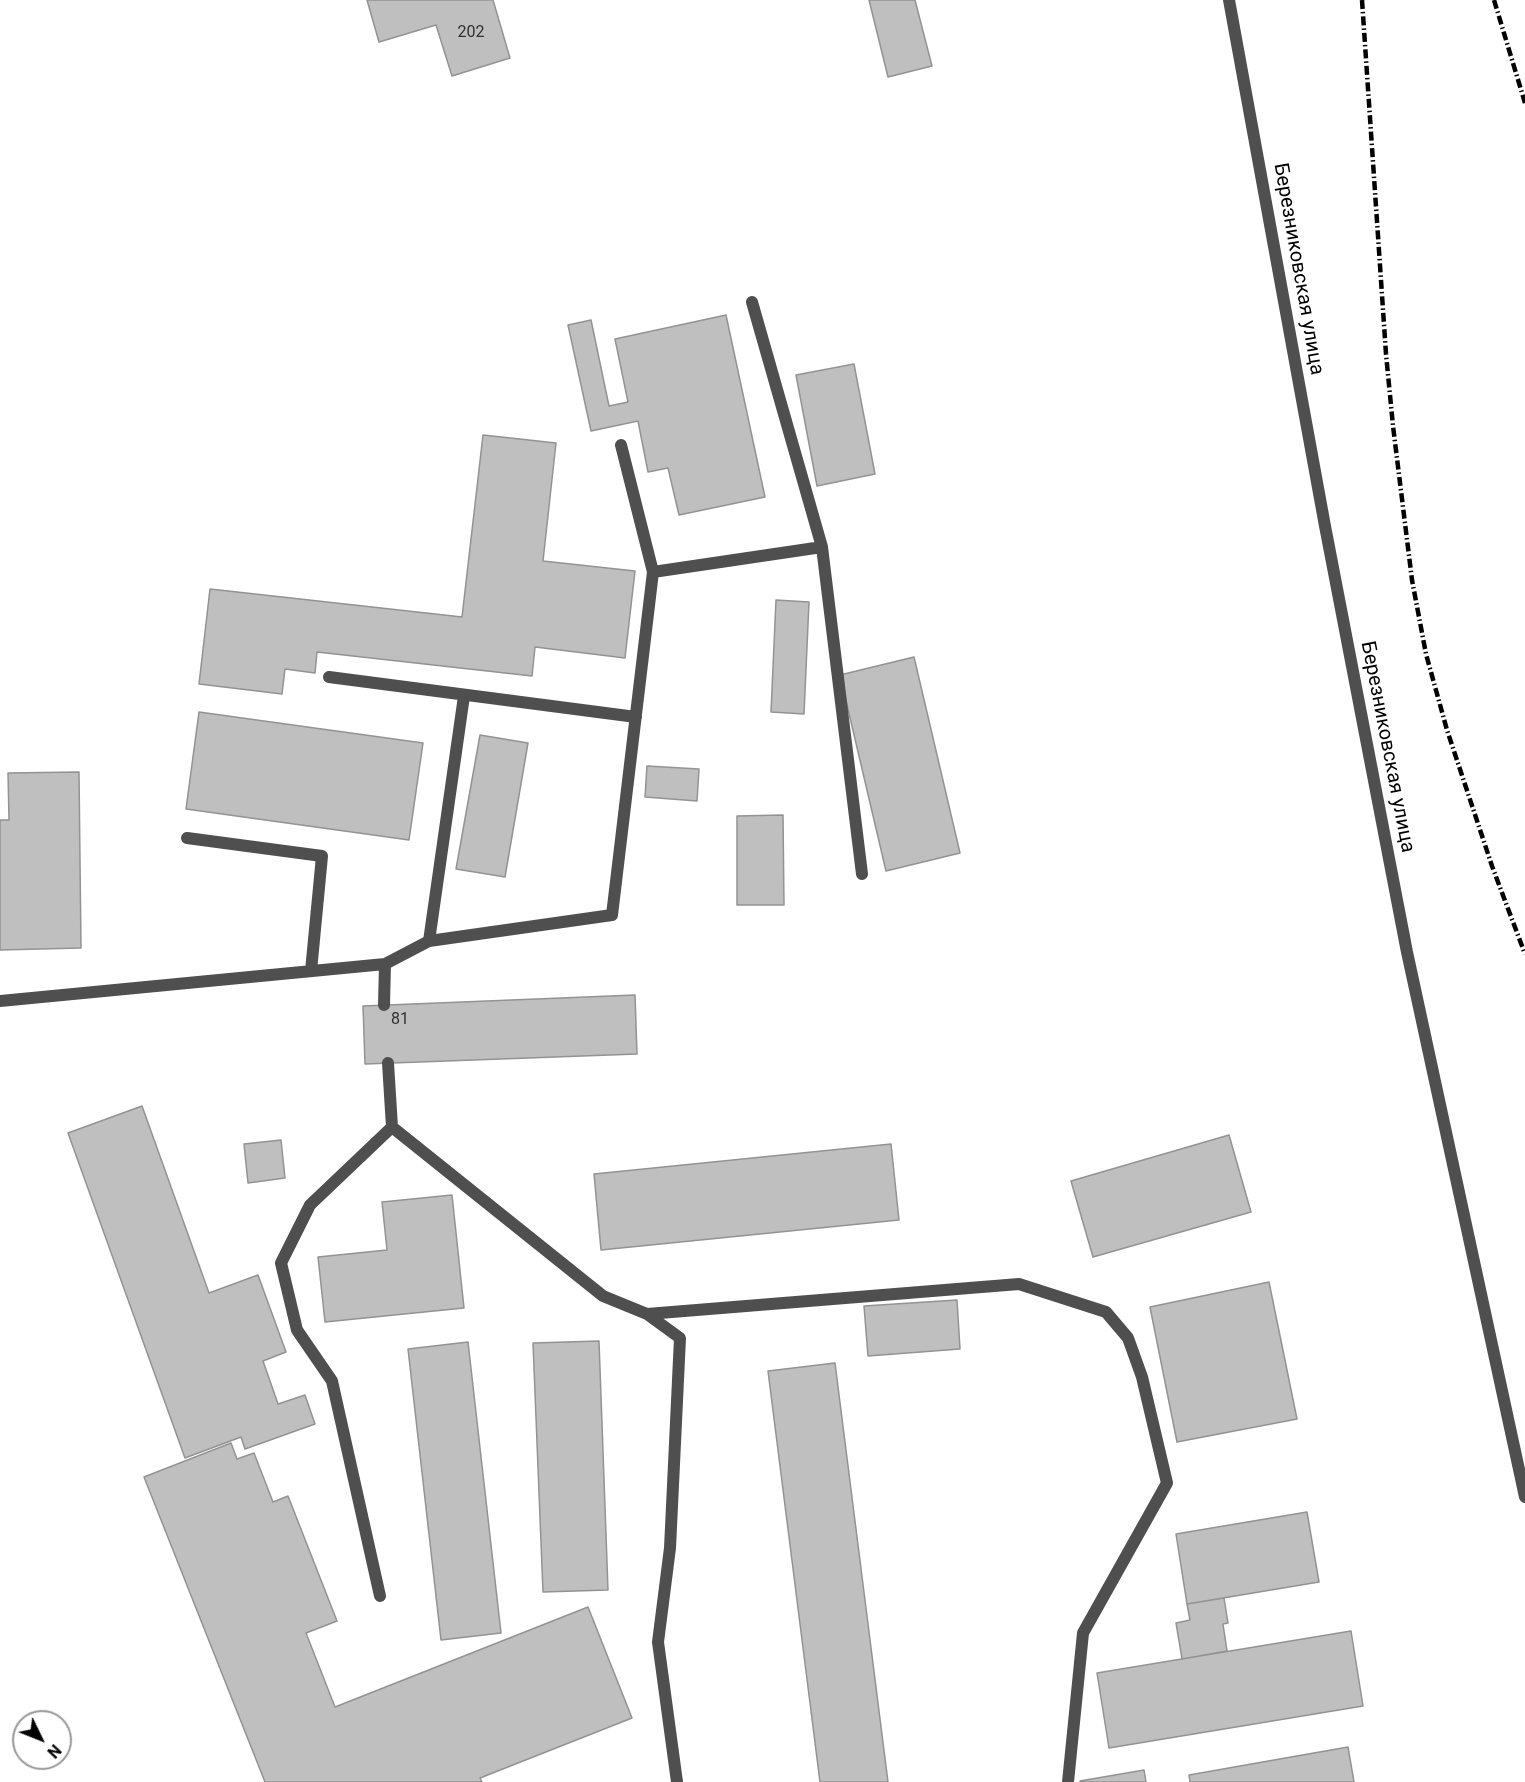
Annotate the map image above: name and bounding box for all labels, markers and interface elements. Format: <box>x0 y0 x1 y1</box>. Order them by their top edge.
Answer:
house number: 202 <box>458 23 484 43</box>
street label: Березниковская улица <box>1268 161 1328 377</box>
street label: Березниковская улица <box>1355 639 1419 855</box>
house number: 81 <box>391 1010 409 1030</box>
north arrow <box>12 1710 72 1770</box>
text: N <box>43 1741 65 1762</box>

